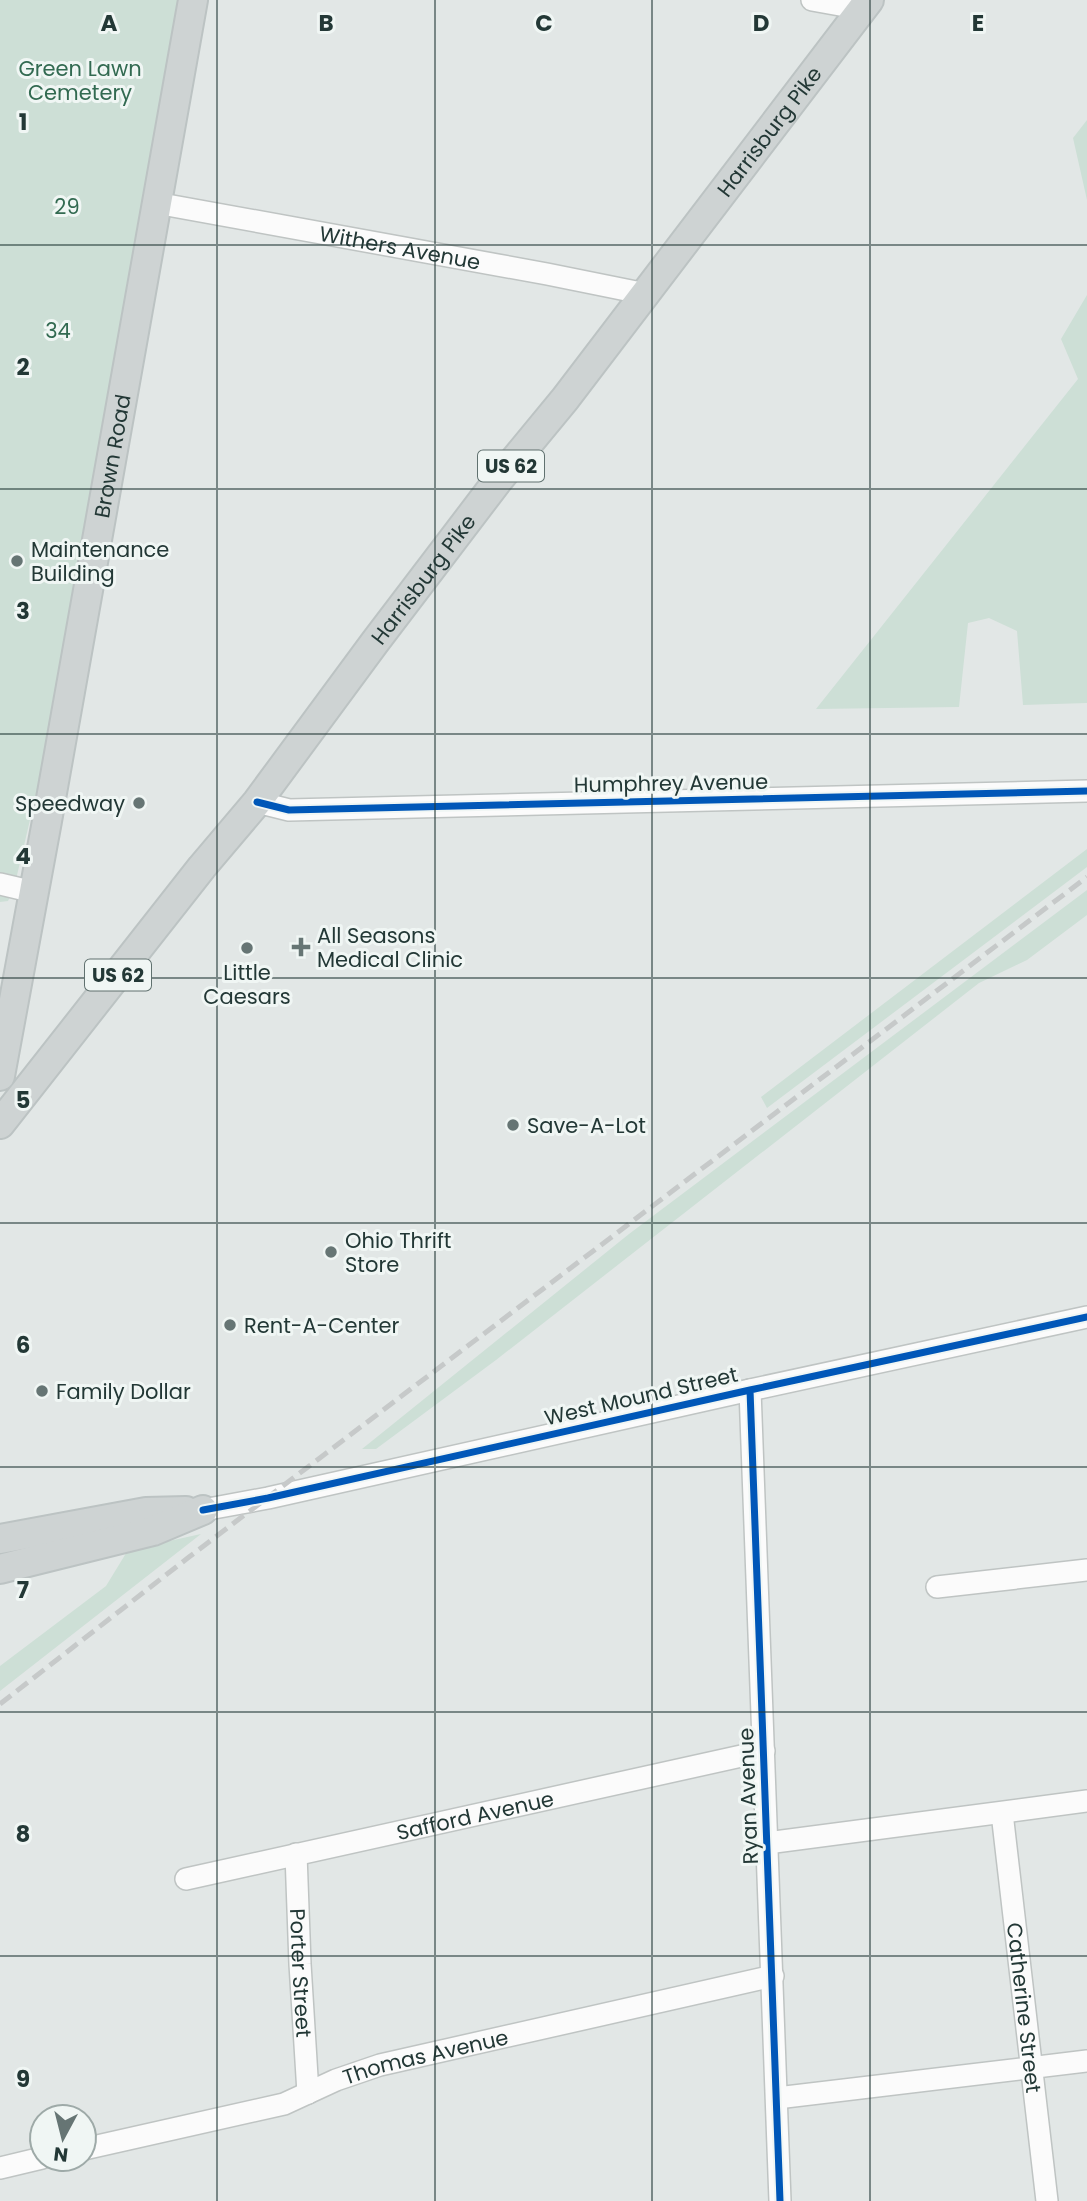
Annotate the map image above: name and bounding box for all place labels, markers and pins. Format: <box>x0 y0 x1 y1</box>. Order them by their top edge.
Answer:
place label: Maintenance Building <box>31 535 169 588</box>
marker: Maintenance Building <box>9 553 25 569</box>
place label: Speedway <box>15 789 125 818</box>
marker: Speedway <box>131 795 147 811</box>
place label: All Seasons Medical Clinic <box>317 921 463 974</box>
marker: All Seasons Medical Clinic <box>291 937 311 957</box>
marker: Little Caesars <box>239 940 255 956</box>
place label: Little Caesars <box>203 958 291 1011</box>
place label: Save-A-Lot <box>527 1111 646 1140</box>
marker: Save-A-Lot <box>505 1117 521 1133</box>
place label: Ohio Thrift Store <box>345 1226 452 1279</box>
marker: Ohio Thrift Store <box>323 1244 339 1260</box>
place label: Rent-A-Center <box>244 1311 400 1340</box>
marker: Rent-A-Center <box>222 1317 238 1333</box>
place label: Family Dollar <box>56 1377 191 1406</box>
marker: Family Dollar <box>34 1383 50 1399</box>

